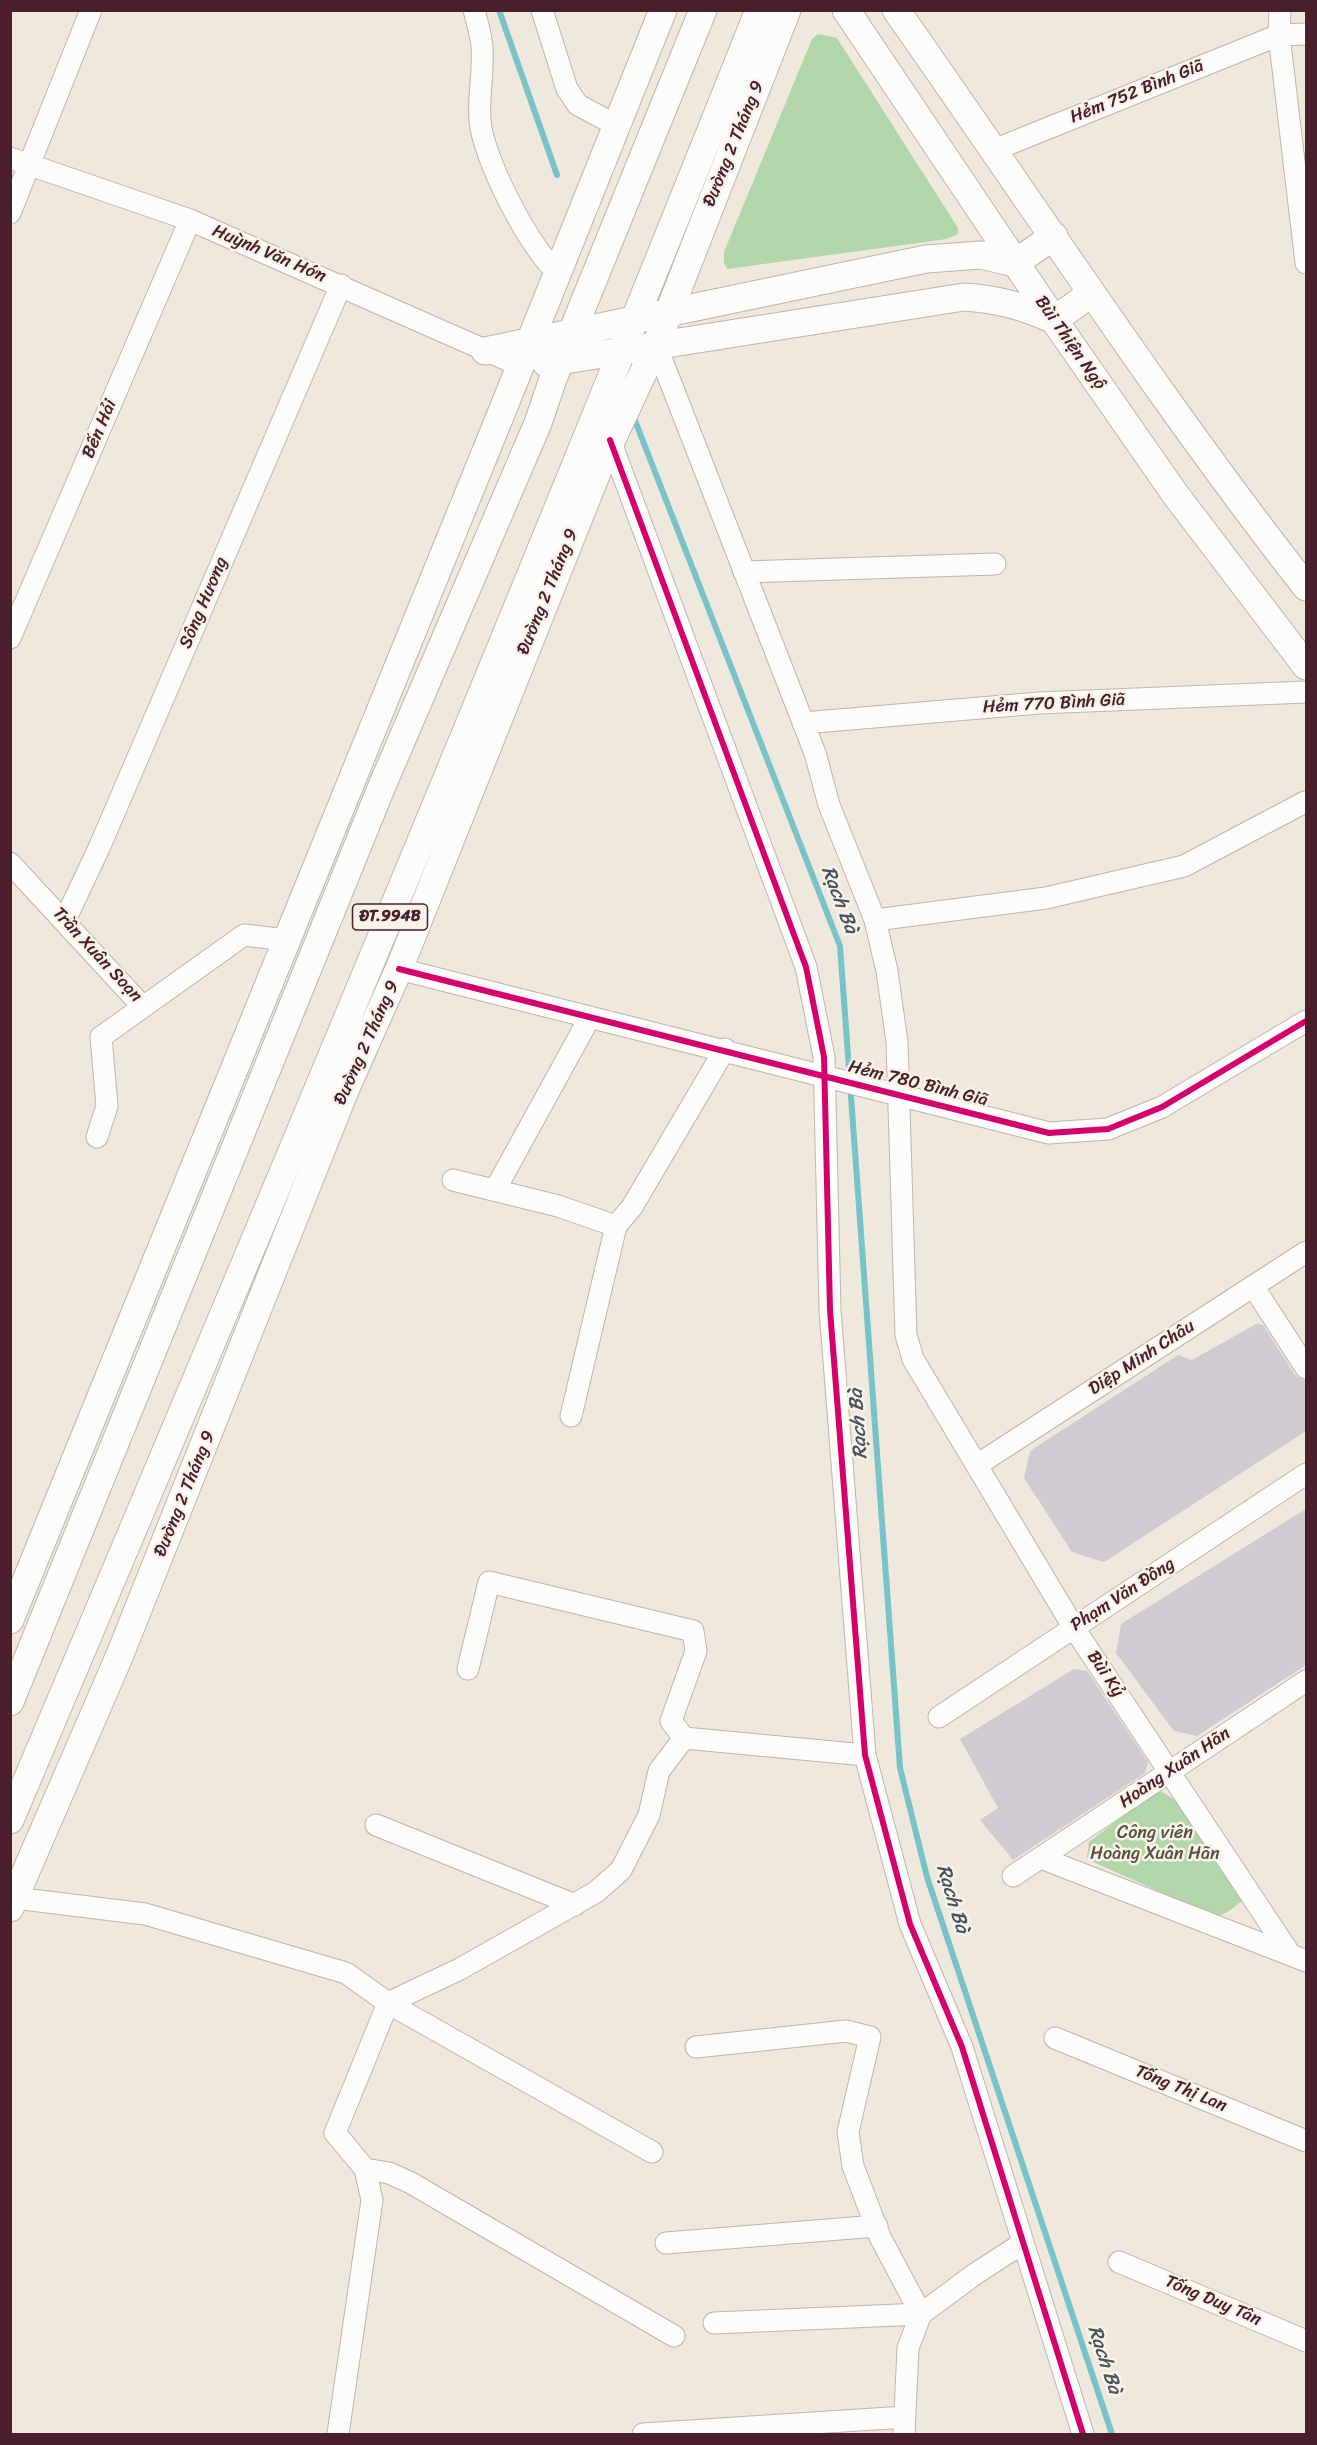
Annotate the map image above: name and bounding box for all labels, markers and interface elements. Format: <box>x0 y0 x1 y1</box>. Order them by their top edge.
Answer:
street label: Hẻm 752 Bình Giã <box>1067 55 1207 129</box>
street label: Đường 2 Tháng 9 <box>699 78 769 210</box>
street label: Huỳnh Văn Hớn <box>209 220 329 288</box>
street label: Bùi Thiện Ngộ <box>1030 292 1110 394</box>
street label: Bến Hải <box>78 396 122 462</box>
street label: Đường 2 Tháng 9 <box>513 526 583 658</box>
street label: Sông Hương <box>175 554 233 652</box>
street label: Hẻm 770 Bình Giã <box>982 689 1126 719</box>
water label: Rạch Bà <box>815 863 863 937</box>
street label: Trần Xuân Soạn <box>48 903 146 1007</box>
road number: ĐT.994B <box>352 904 428 930</box>
street label: Đường 2 Tháng 9 <box>330 977 404 1109</box>
street label: Hẻm 780 Bình Giã <box>846 1056 990 1112</box>
street label: Diệp Minh Châu <box>1085 1316 1199 1400</box>
water label: Rạch Bà <box>845 1388 873 1460</box>
street label: Đường 2 Tháng 9 <box>150 1428 220 1560</box>
street label: Phạm Văn Đồng <box>1067 1553 1179 1637</box>
street label: Bùi Kỷ <box>1082 1647 1128 1701</box>
street label: Hoàng Xuân Hãn <box>1115 1723 1235 1813</box>
park label: Công viên Hoàng Xuân Hãn <box>1090 1822 1220 1864</box>
water label: Rạch Bà <box>930 1862 974 1936</box>
street label: Tống Thị Lan <box>1132 2061 1230 2117</box>
street label: Tống Duy Tân <box>1162 2271 1264 2331</box>
water label: Rạch Bà <box>1082 2323 1126 2397</box>

